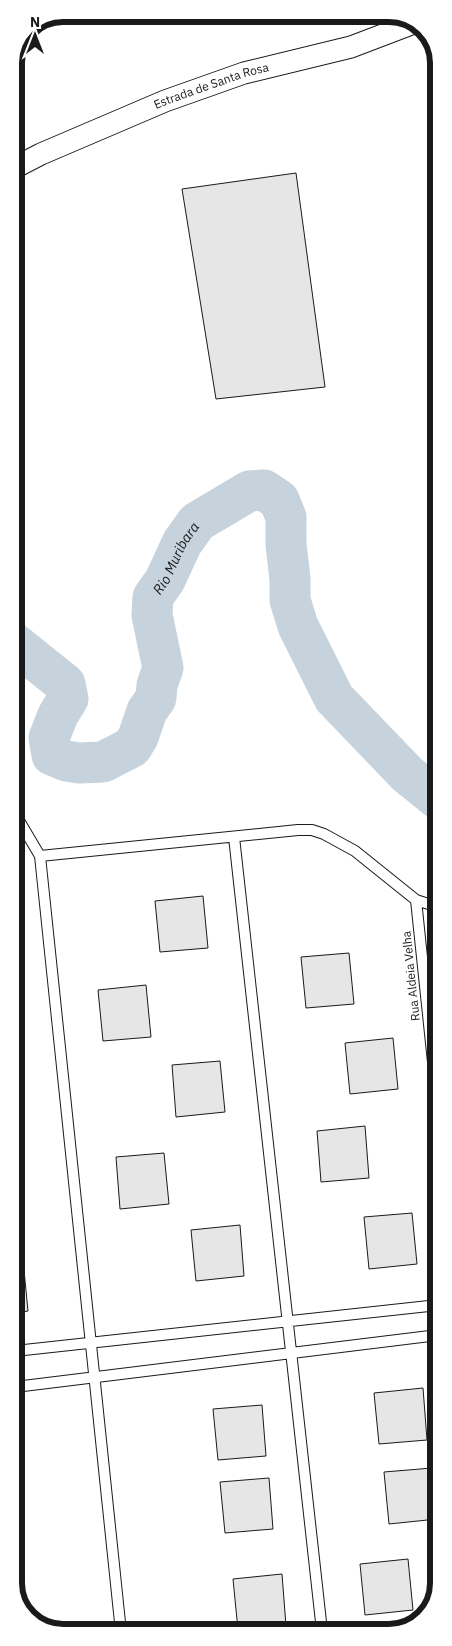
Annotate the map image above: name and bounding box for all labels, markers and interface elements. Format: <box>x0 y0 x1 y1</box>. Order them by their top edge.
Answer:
north arrow <box>10 10 60 60</box>
text: N <box>30 13 40 31</box>
street label: Estrada de Santa Rosa <box>151 59 271 112</box>
water label: Rio Muribara <box>148 518 203 598</box>
street label: Rua Aldeia Velha <box>398 930 423 1022</box>

